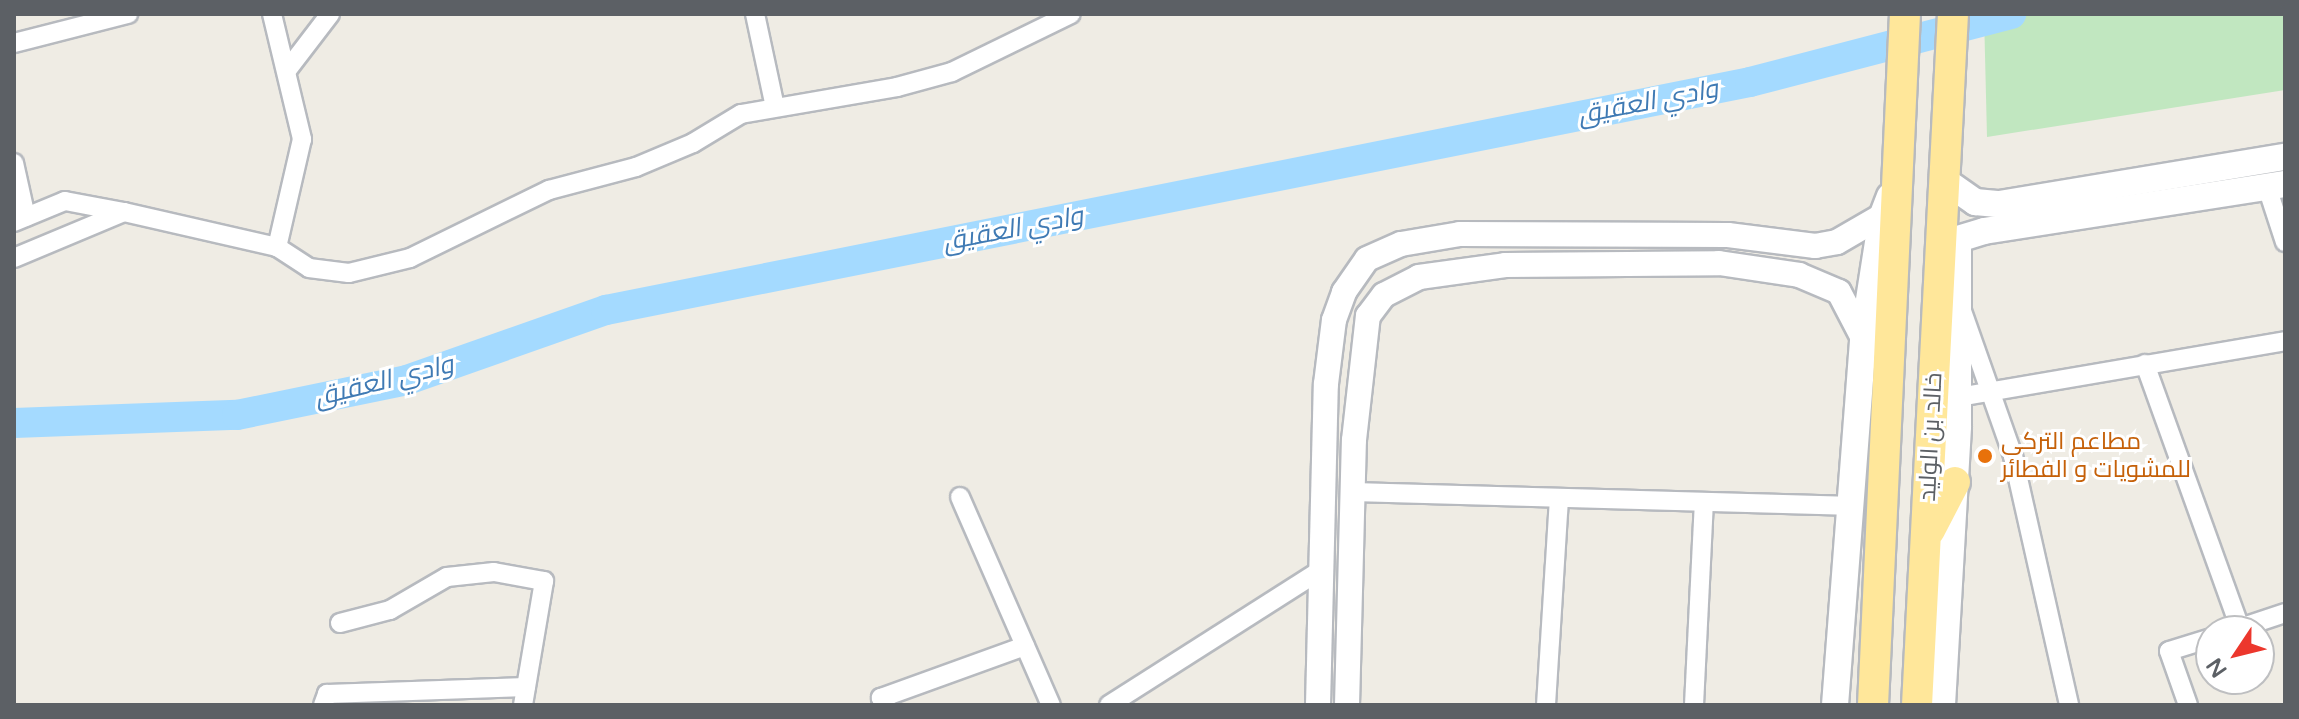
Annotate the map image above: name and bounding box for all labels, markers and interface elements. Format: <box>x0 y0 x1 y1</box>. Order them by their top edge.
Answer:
water label: وادي العقيق <box>1575 73 1721 131</box>
water label: وادي العقيق <box>940 200 1086 258</box>
water label: وادي العقيق <box>311 349 457 413</box>
street label: خالد بن الوليد <box>1913 372 1949 502</box>
place label: مطاعم التركي للمشويات و الفطائر <box>2001 428 2191 484</box>
marker: مطاعم التركي للمشويات و الفطائر <box>1976 447 1994 465</box>
north arrow <box>2195 615 2275 695</box>
text: N <box>2201 653 2233 682</box>

